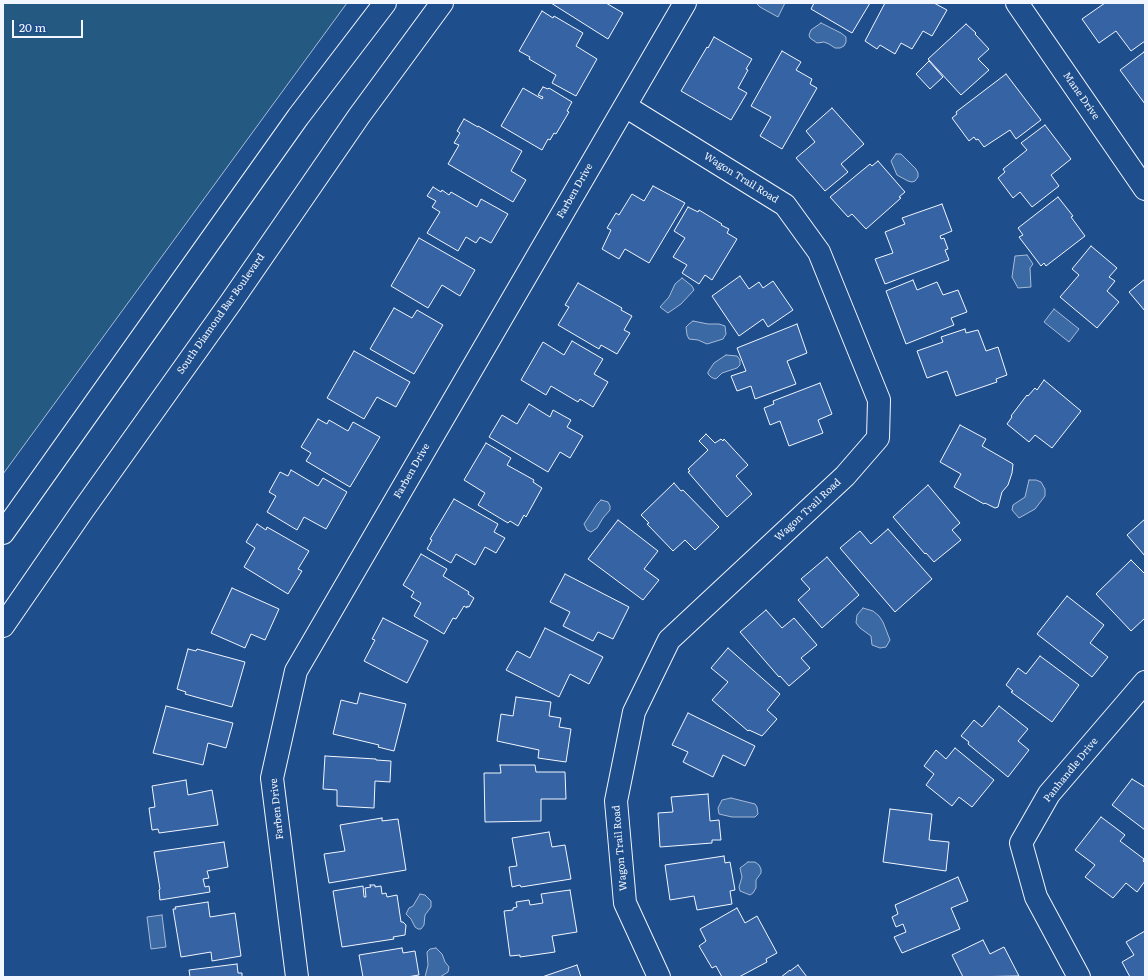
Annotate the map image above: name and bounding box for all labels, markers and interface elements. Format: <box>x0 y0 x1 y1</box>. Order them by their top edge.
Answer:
scale bar <box>14 12 85 38</box>
text: 20 m <box>19 18 46 36</box>
street label: Mane Drive <box>1060 70 1102 122</box>
street label: Wagon Trail Road <box>701 150 781 206</box>
street label: Farben Drive <box>554 161 596 221</box>
street label: South Diamond Bar Boulevard <box>175 251 267 377</box>
street label: Farben Drive <box>391 441 433 501</box>
street label: Wagon Trail Road <box>772 476 844 544</box>
street label: Panhandle Drive <box>1041 735 1101 805</box>
street label: Farben Drive <box>268 778 286 840</box>
street label: Wagon Trail Road <box>610 805 630 891</box>

